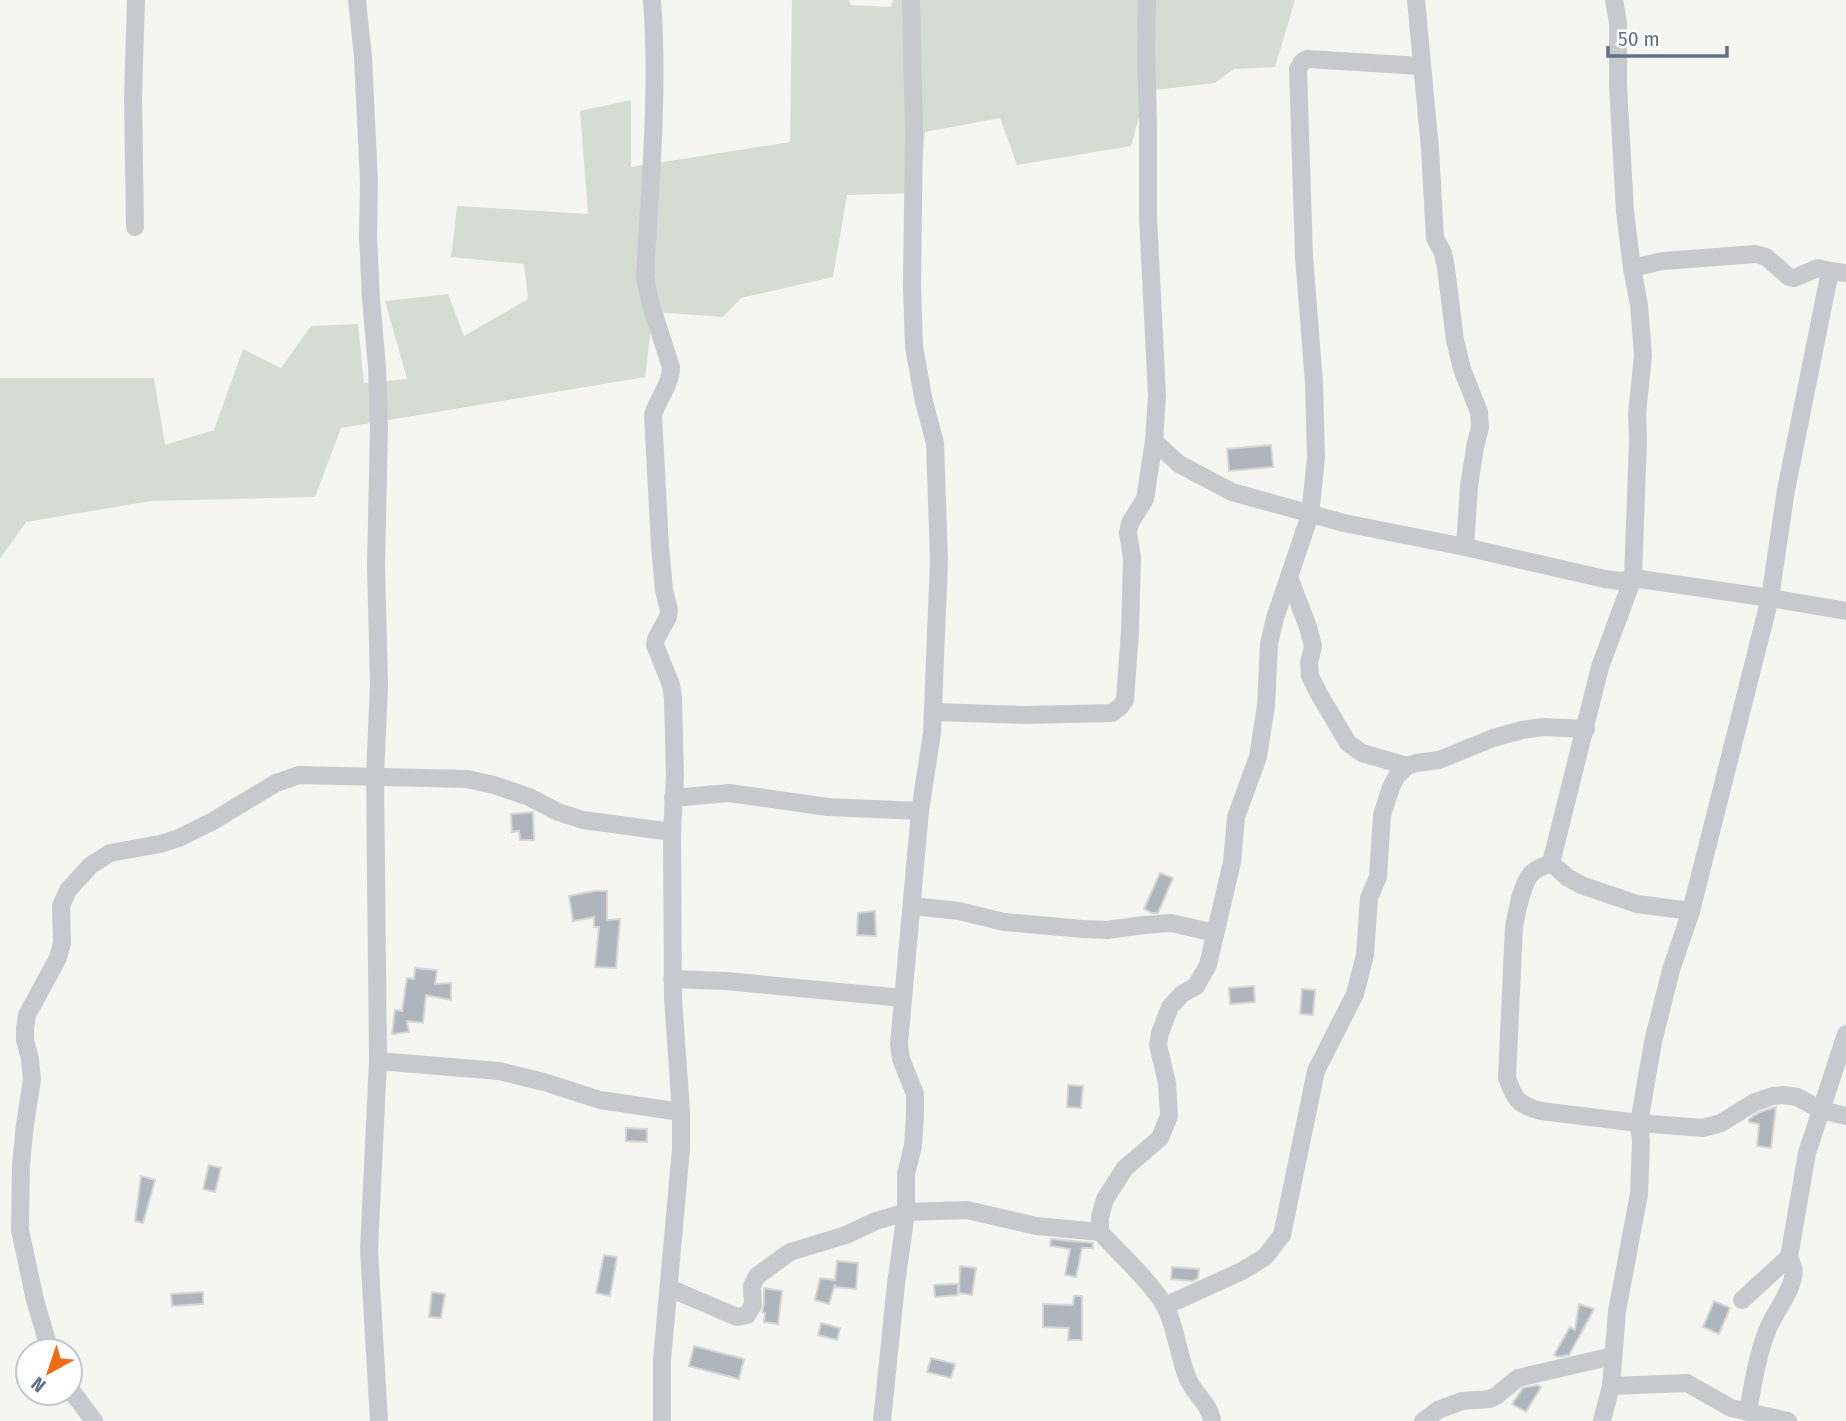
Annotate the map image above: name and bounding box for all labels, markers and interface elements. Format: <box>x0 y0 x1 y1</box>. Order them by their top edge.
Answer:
scale bar <box>1608 14 1727 58</box>
text: 50 m <box>1618 26 1660 52</box>
north arrow <box>14 1337 84 1407</box>
text: N <box>27 1372 50 1397</box>

